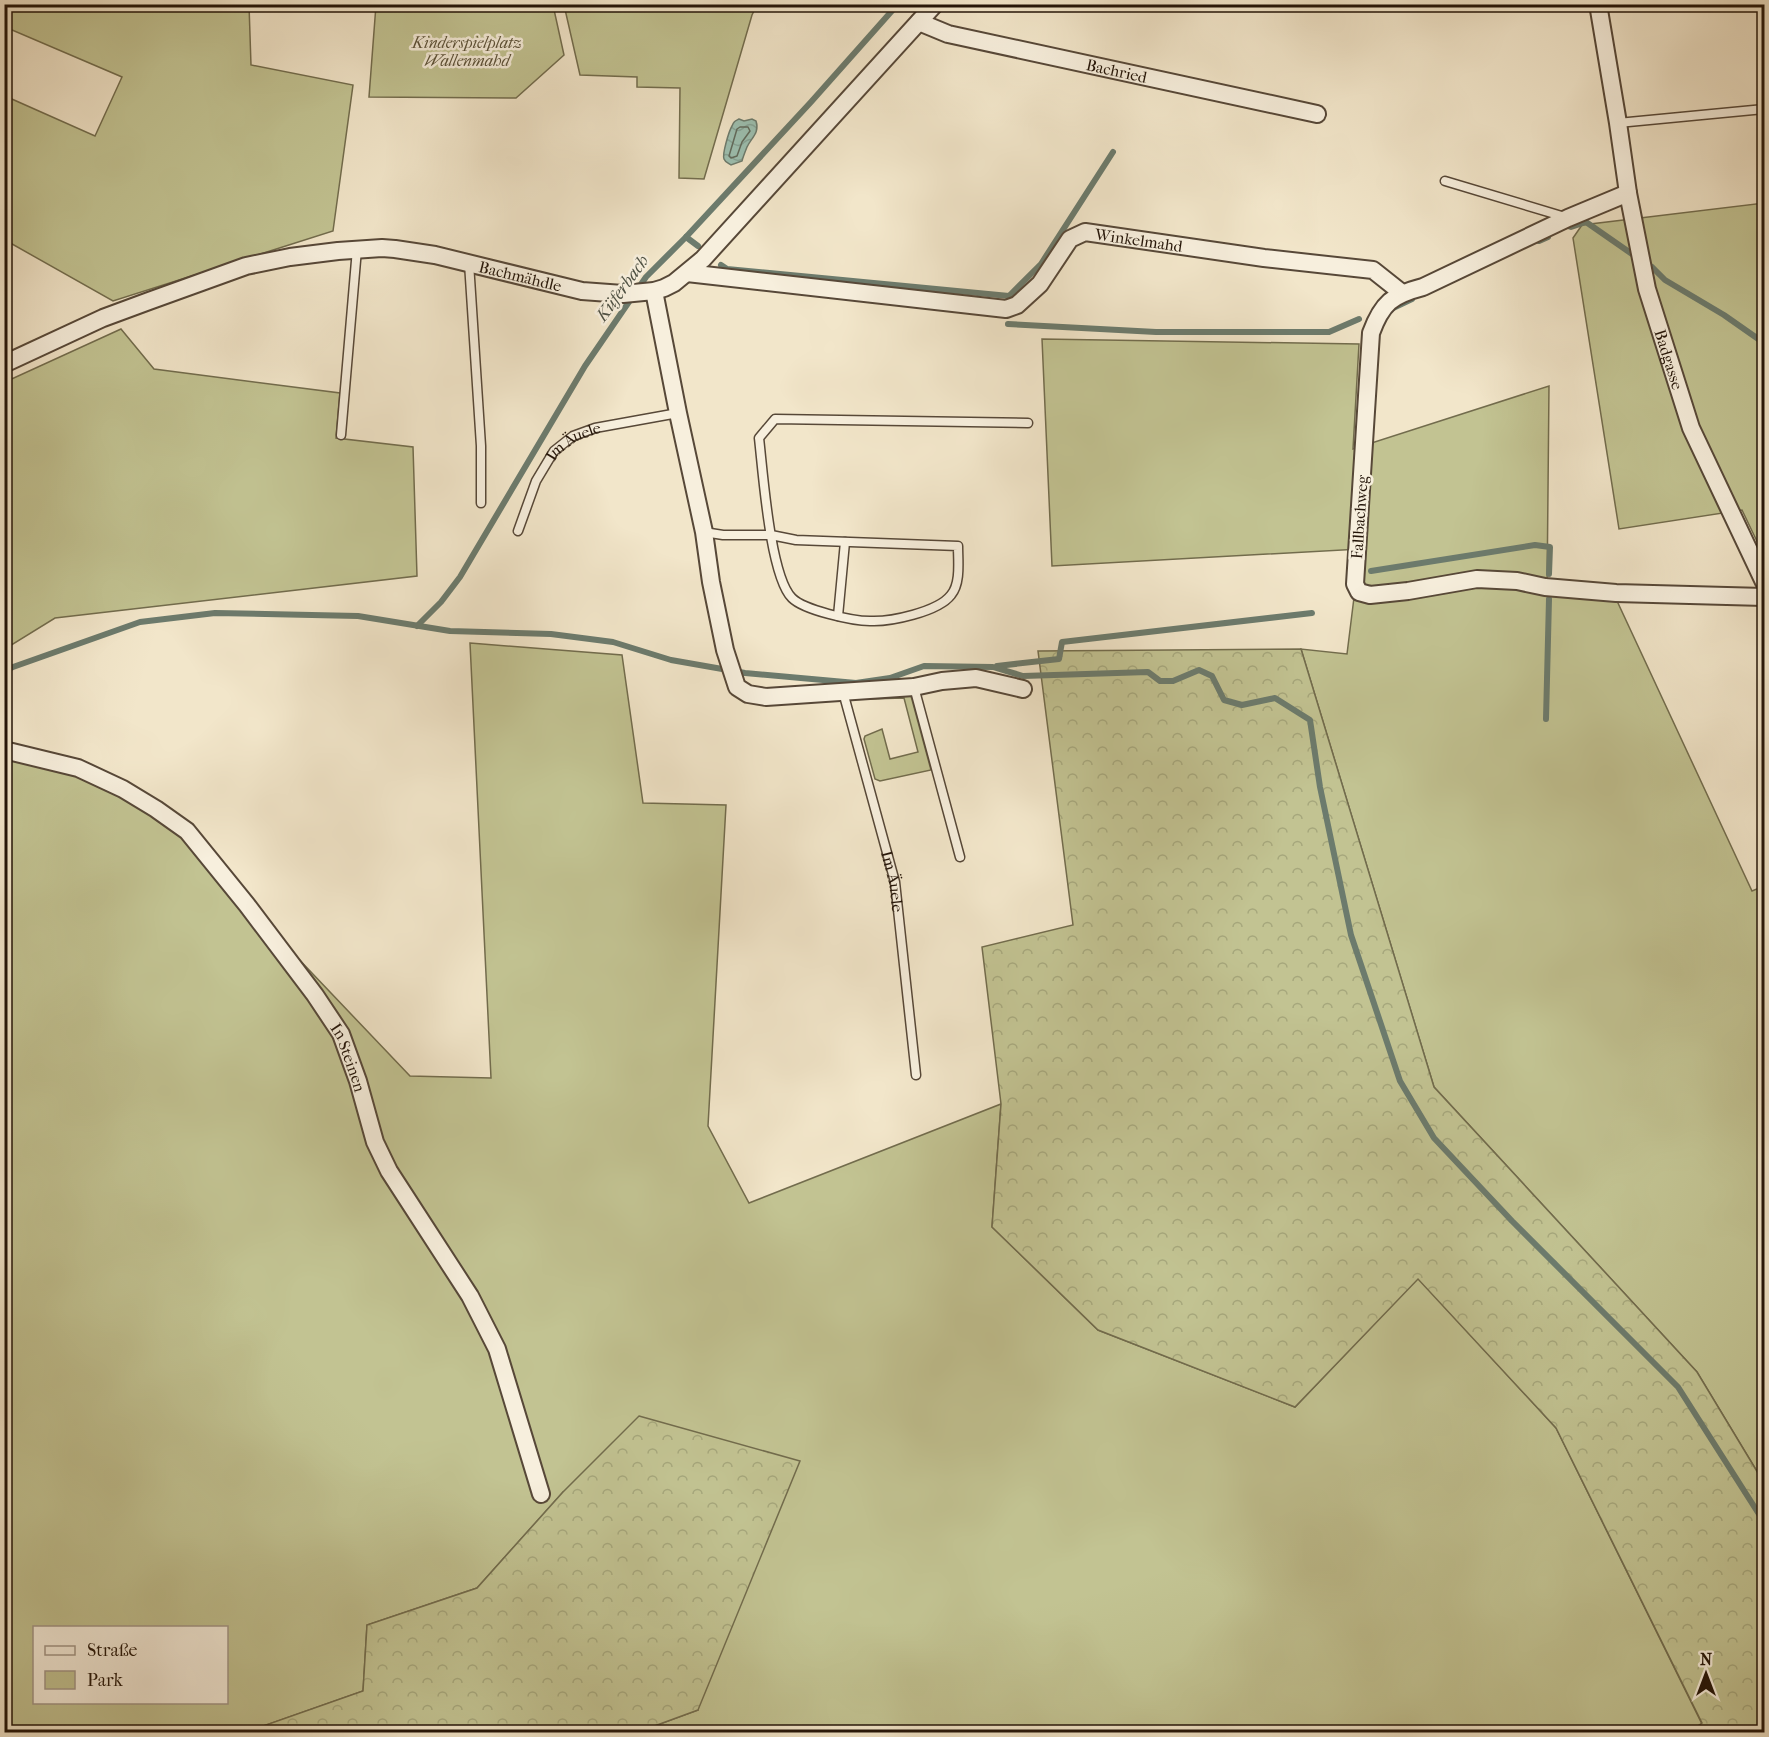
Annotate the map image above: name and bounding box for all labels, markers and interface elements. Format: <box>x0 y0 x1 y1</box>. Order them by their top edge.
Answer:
park label: Kinderspielplatz Wallenmahd <box>411 33 522 70</box>
street label: Bachried <box>1084 55 1149 87</box>
street label: Winkelmahd <box>1093 224 1184 256</box>
water label: Küferbach <box>590 251 653 327</box>
street label: Bachmähdle <box>477 257 563 296</box>
street label: Badgasse <box>1650 327 1687 392</box>
street label: Im Äuele <box>542 418 602 464</box>
street label: Fallbachweg <box>1347 474 1372 560</box>
street label: Im Äuele <box>877 849 907 913</box>
street label: In Steinen <box>326 1020 370 1095</box>
legend <box>33 1626 228 1704</box>
text: Straße <box>87 1640 138 1661</box>
north arrow <box>1676 1644 1736 1704</box>
text: N <box>1700 1650 1713 1669</box>
text: Park <box>87 1670 124 1691</box>

